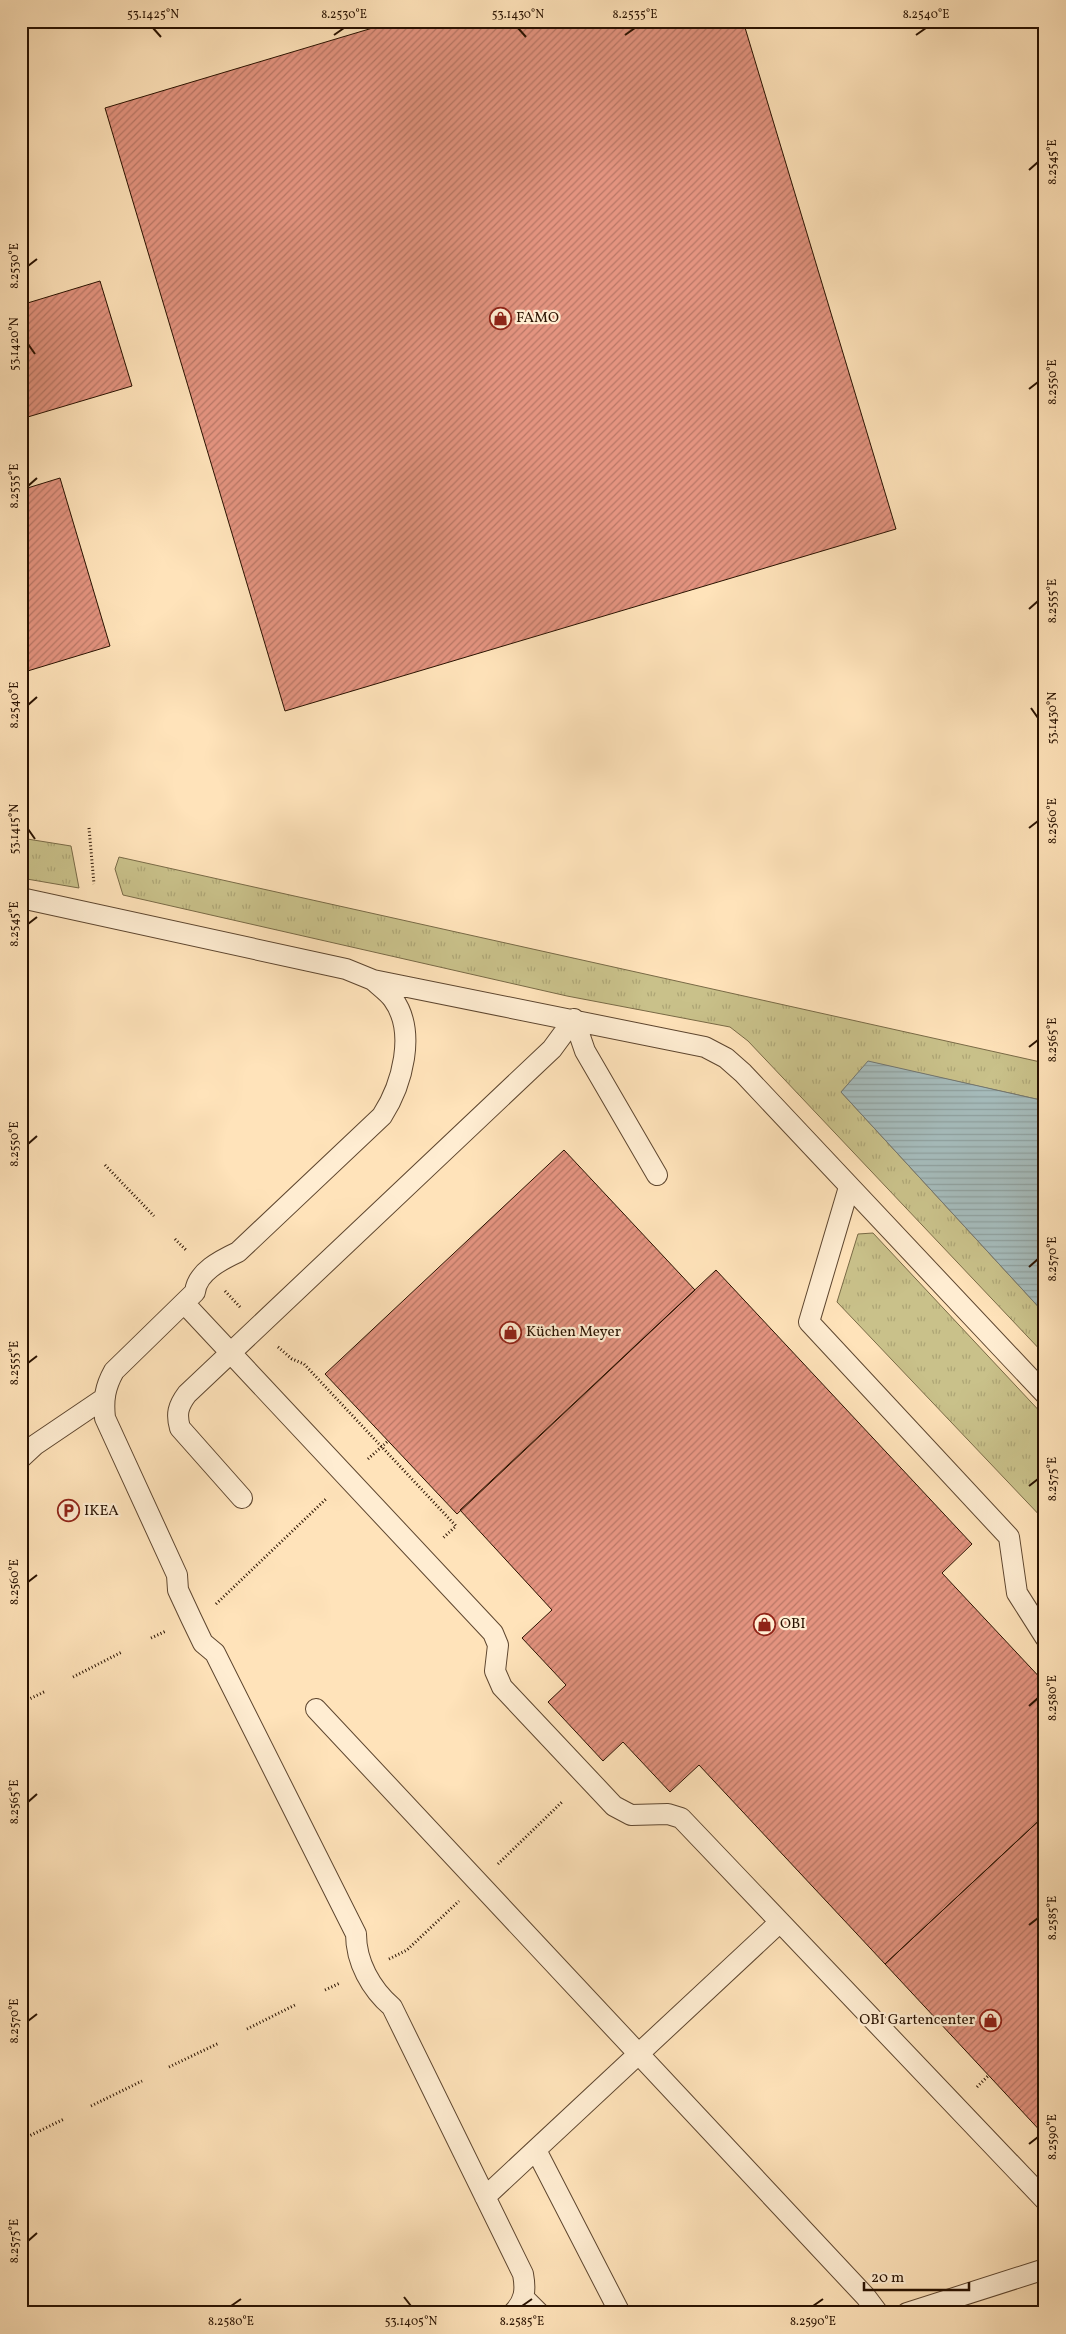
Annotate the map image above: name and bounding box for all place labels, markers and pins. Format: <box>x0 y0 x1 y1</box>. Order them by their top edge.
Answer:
shop icon: FAMO <box>488 306 512 330</box>
place label: FAMO <box>516 308 559 329</box>
shop icon: Küchen Meyer <box>498 1320 522 1344</box>
place label: Küchen Meyer <box>526 1322 621 1343</box>
parking icon: IKEA <box>56 1499 80 1523</box>
place label: IKEA <box>84 1501 119 1522</box>
shop icon: OBI <box>752 1612 776 1636</box>
place label: OBI <box>780 1614 806 1635</box>
shop icon: OBI Gartencenter <box>979 2008 1003 2032</box>
place label: OBI Gartencenter <box>859 2010 975 2031</box>

